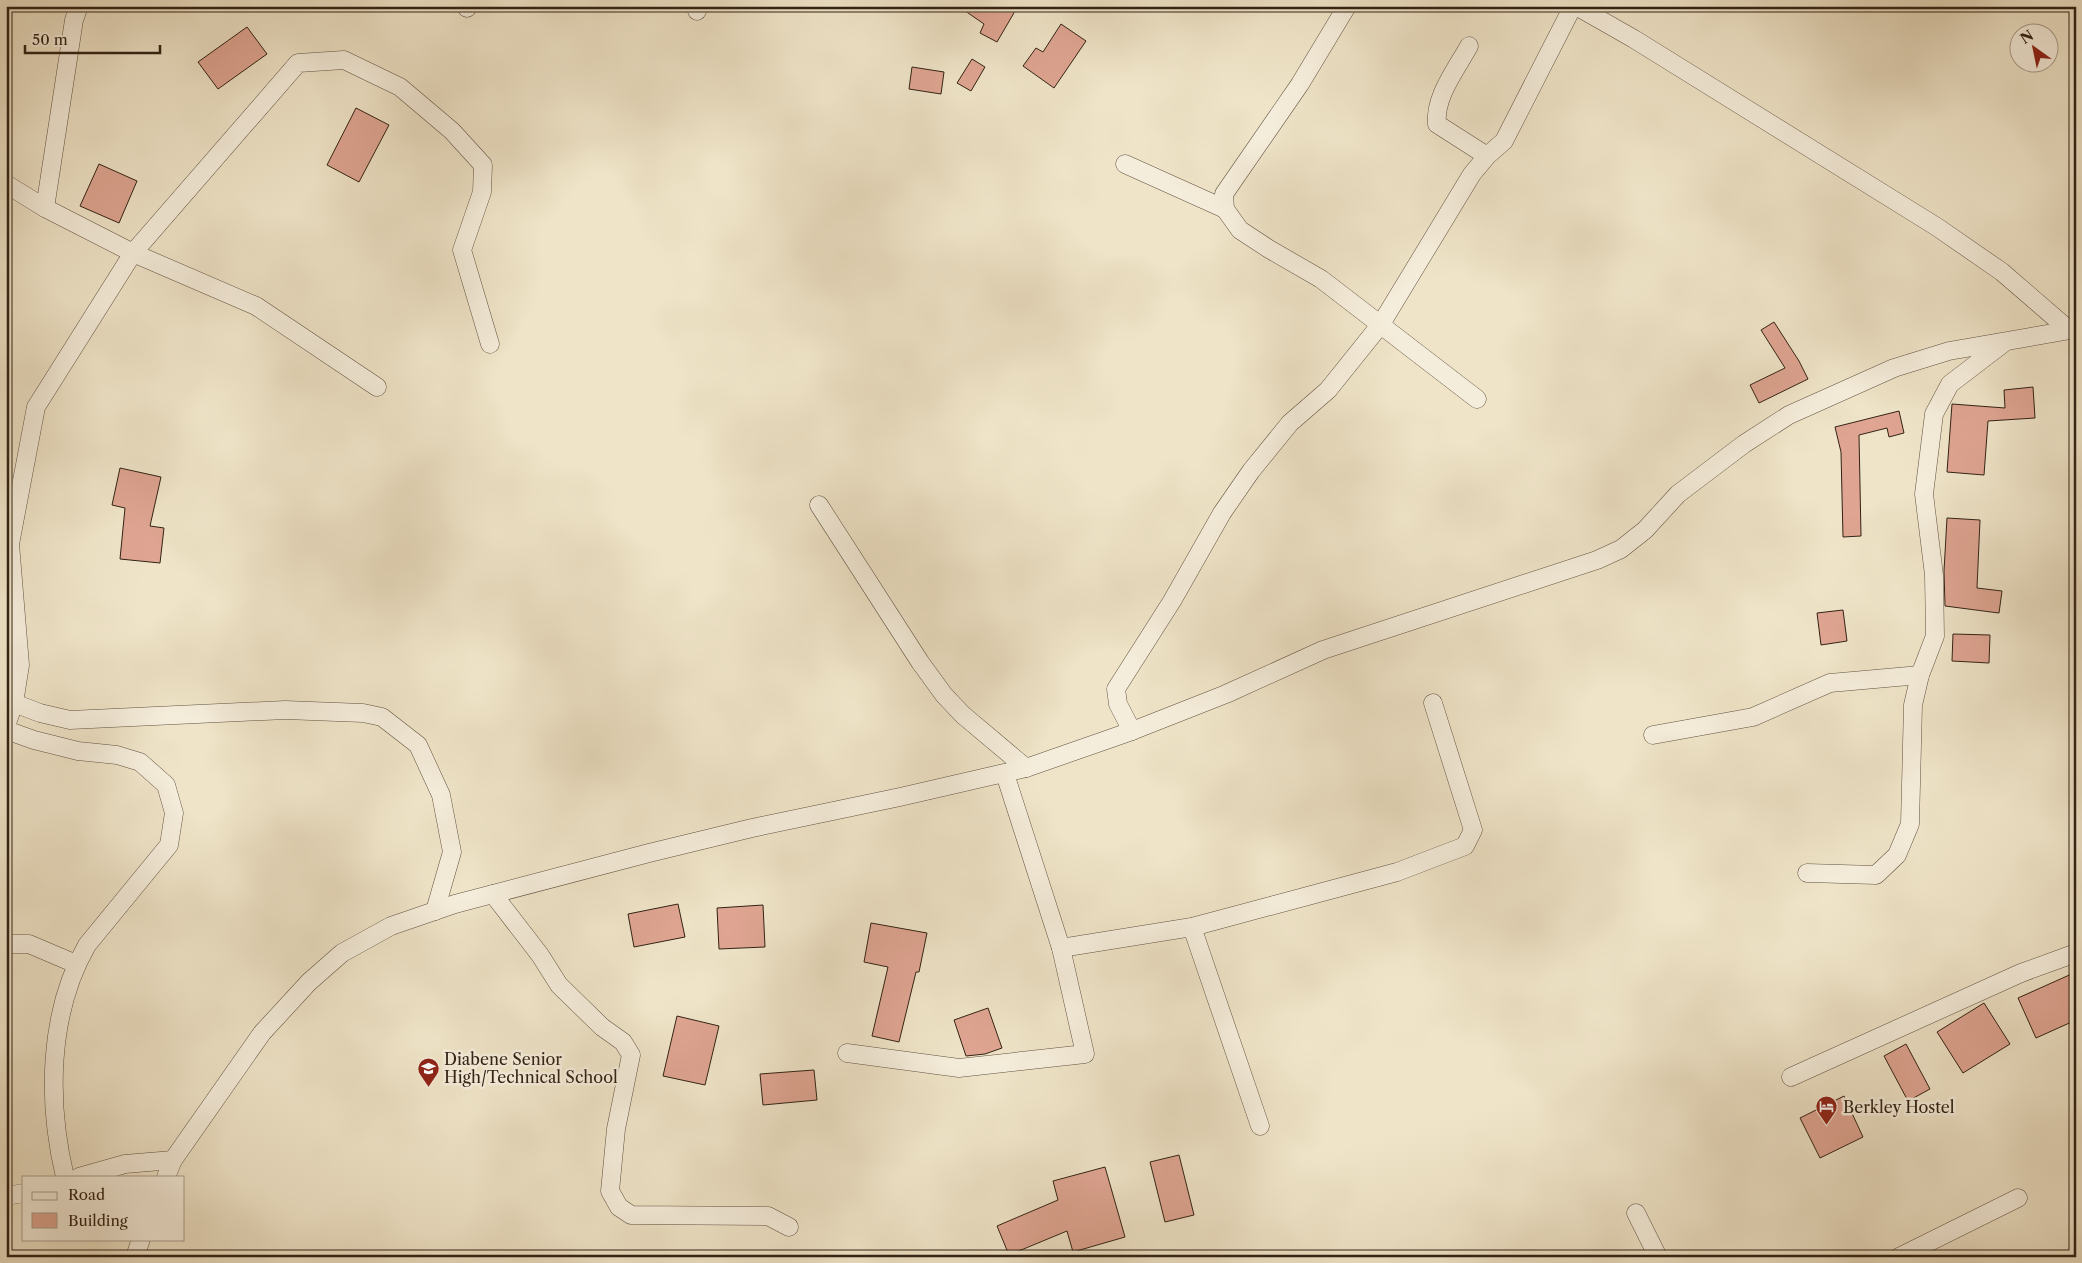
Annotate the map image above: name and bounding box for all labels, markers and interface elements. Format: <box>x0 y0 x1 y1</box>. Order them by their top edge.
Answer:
scale bar <box>25 22 160 54</box>
north arrow <box>2010 22 2060 72</box>
text: N <box>2017 26 2037 48</box>
text: 50 m <box>32 30 68 49</box>
place label: Diabene Senior High/Technical School <box>444 1049 618 1087</box>
school or university icon: Diabene Senior High/Technical School <box>416 1056 440 1087</box>
hotel icon: Berkley Hostel <box>1815 1095 1839 1126</box>
place label: Berkley Hostel <box>1843 1097 1955 1117</box>
legend <box>22 1176 185 1240</box>
text: Road <box>68 1185 105 1204</box>
text: Building <box>68 1211 128 1230</box>

